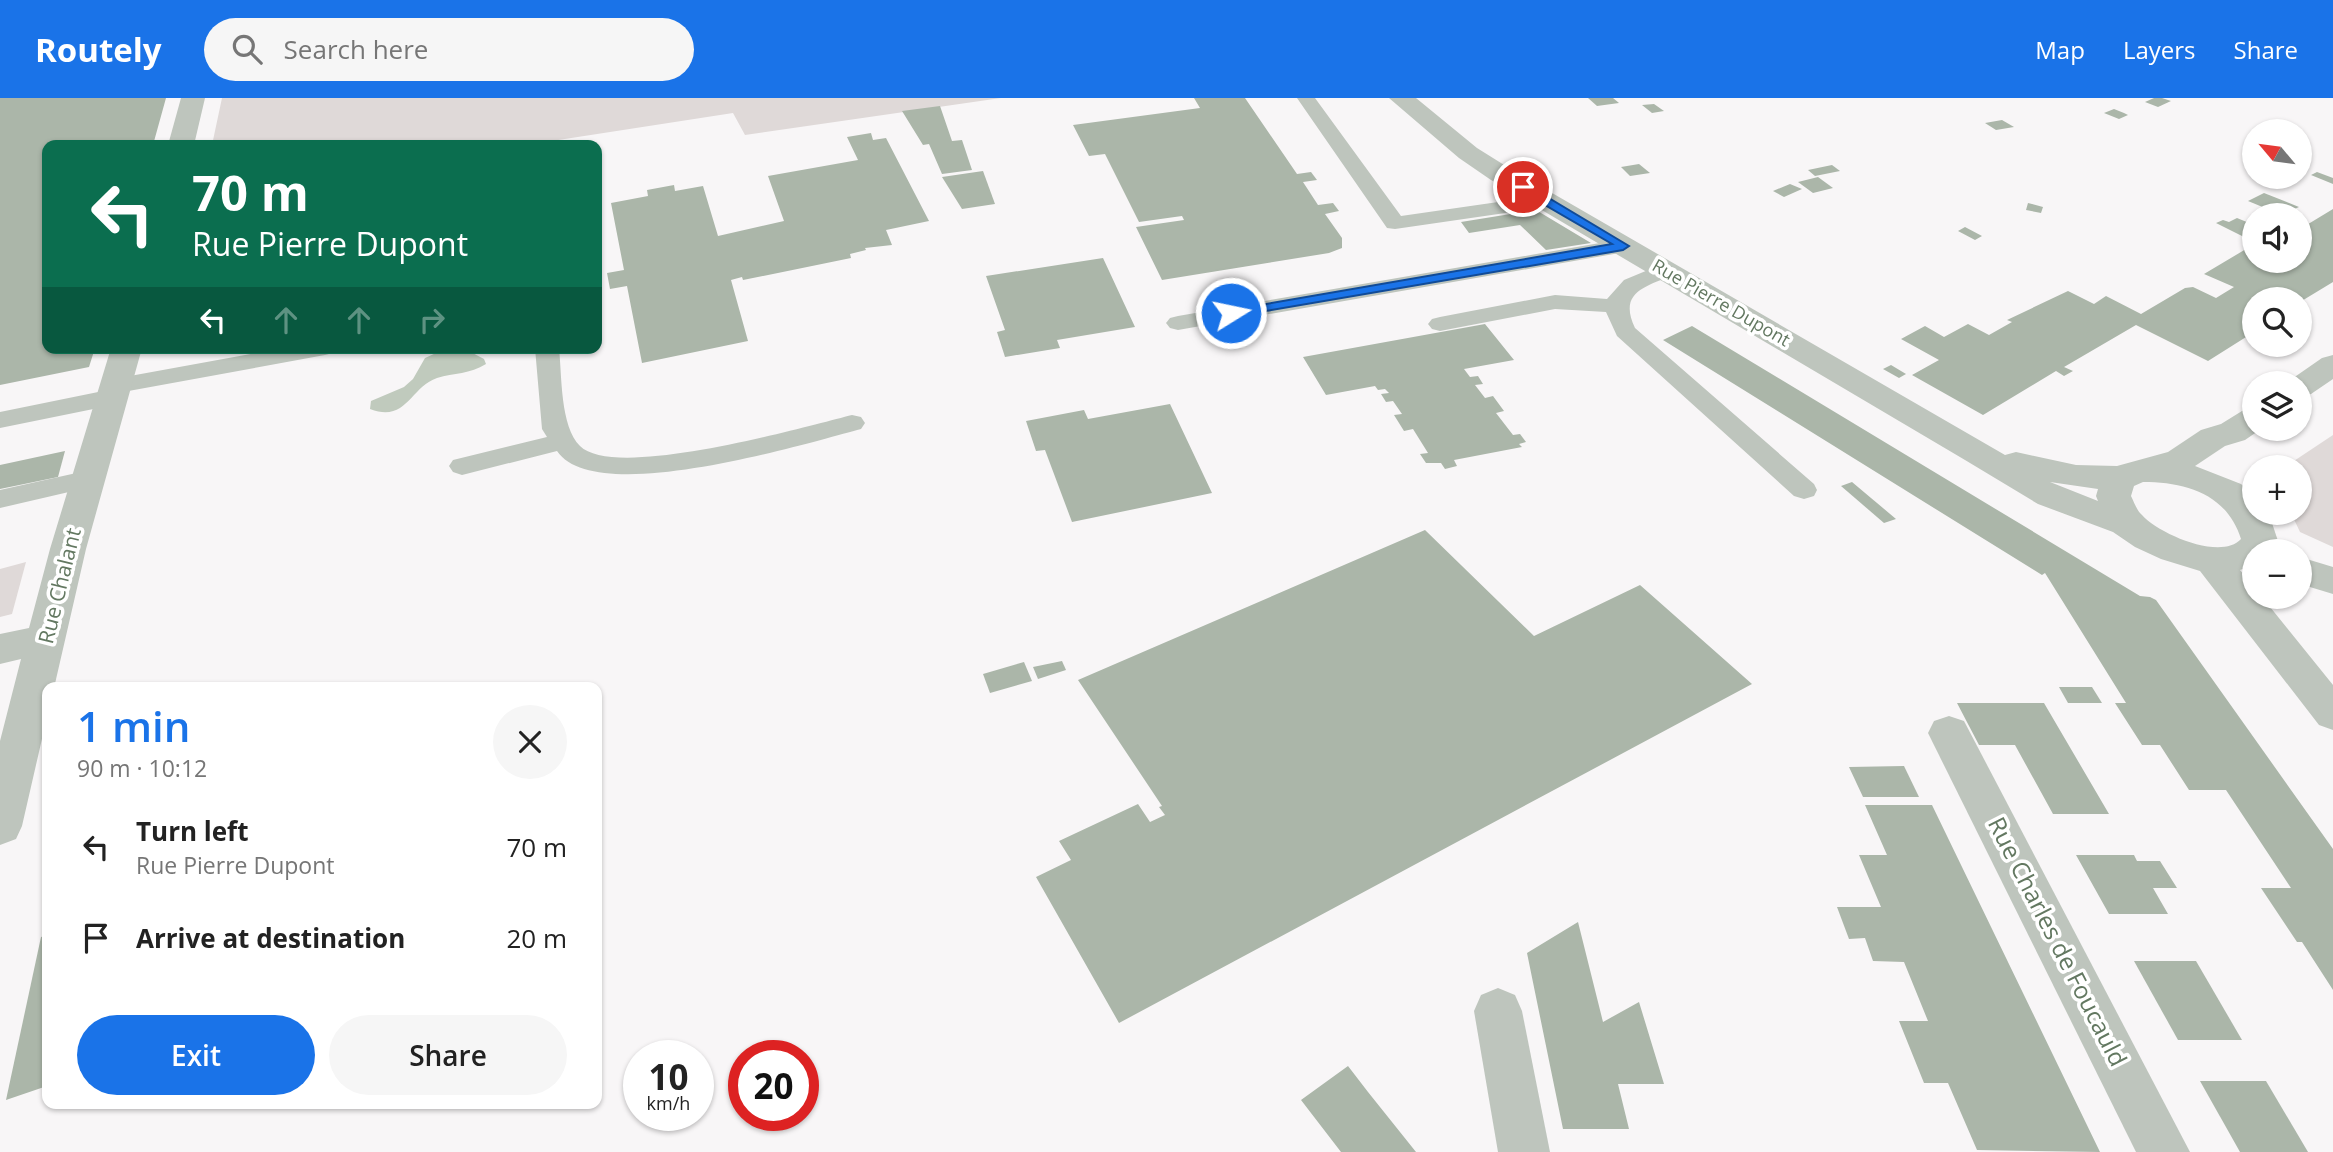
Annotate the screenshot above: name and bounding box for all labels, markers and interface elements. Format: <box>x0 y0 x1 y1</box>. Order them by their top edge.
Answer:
search box <box>204 18 694 81</box>
text: Routely <box>35 27 162 72</box>
icon: search <box>228 30 266 68</box>
text: Search here <box>284 31 428 67</box>
text: Map <box>2035 33 2085 66</box>
text: Layers <box>2123 33 2196 66</box>
text: Share <box>2234 33 2298 66</box>
north arrow <box>2242 119 2312 189</box>
map controls <box>2242 119 2312 609</box>
pin <box>1493 157 1553 217</box>
text: 70 m <box>192 159 309 225</box>
icon: left <box>77 168 168 259</box>
icon: arrive <box>1504 168 1542 206</box>
button: sound <box>2242 203 2312 273</box>
text: Rue Pierre Dupont <box>192 222 468 265</box>
street label: Rue Pierre Dupont <box>1648 253 1795 351</box>
position arrow <box>1194 276 1268 350</box>
button: search <box>2242 287 2312 357</box>
icon: left <box>194 301 232 339</box>
icon: ahead <box>267 301 305 339</box>
icon: ahead <box>340 301 378 339</box>
icon: right <box>413 301 451 339</box>
button: layers <box>2242 371 2312 441</box>
button: + <box>2242 455 2312 525</box>
street label: Rue Chalant <box>31 525 87 646</box>
button: − <box>2242 539 2312 609</box>
text: 1 min <box>77 697 190 754</box>
button: close <box>493 705 567 779</box>
text: 90 m · 10:12 <box>77 752 207 784</box>
street label: Rue Charles de Foucauld <box>1981 811 2136 1072</box>
text: Turn left <box>136 813 248 849</box>
icon: left <box>77 828 115 866</box>
text: 70 m <box>506 829 567 865</box>
text: Rue Pierre Dupont <box>136 849 334 881</box>
icon: arrive <box>77 919 115 957</box>
text: Arrive at destination <box>136 920 405 956</box>
text: 20 m <box>506 920 567 956</box>
button: Exit <box>77 1015 315 1095</box>
button: Share <box>329 1015 567 1095</box>
speed limit sign: 20 <box>728 1040 819 1131</box>
text: 10 <box>648 1053 689 1100</box>
text: km/h <box>647 1091 690 1115</box>

